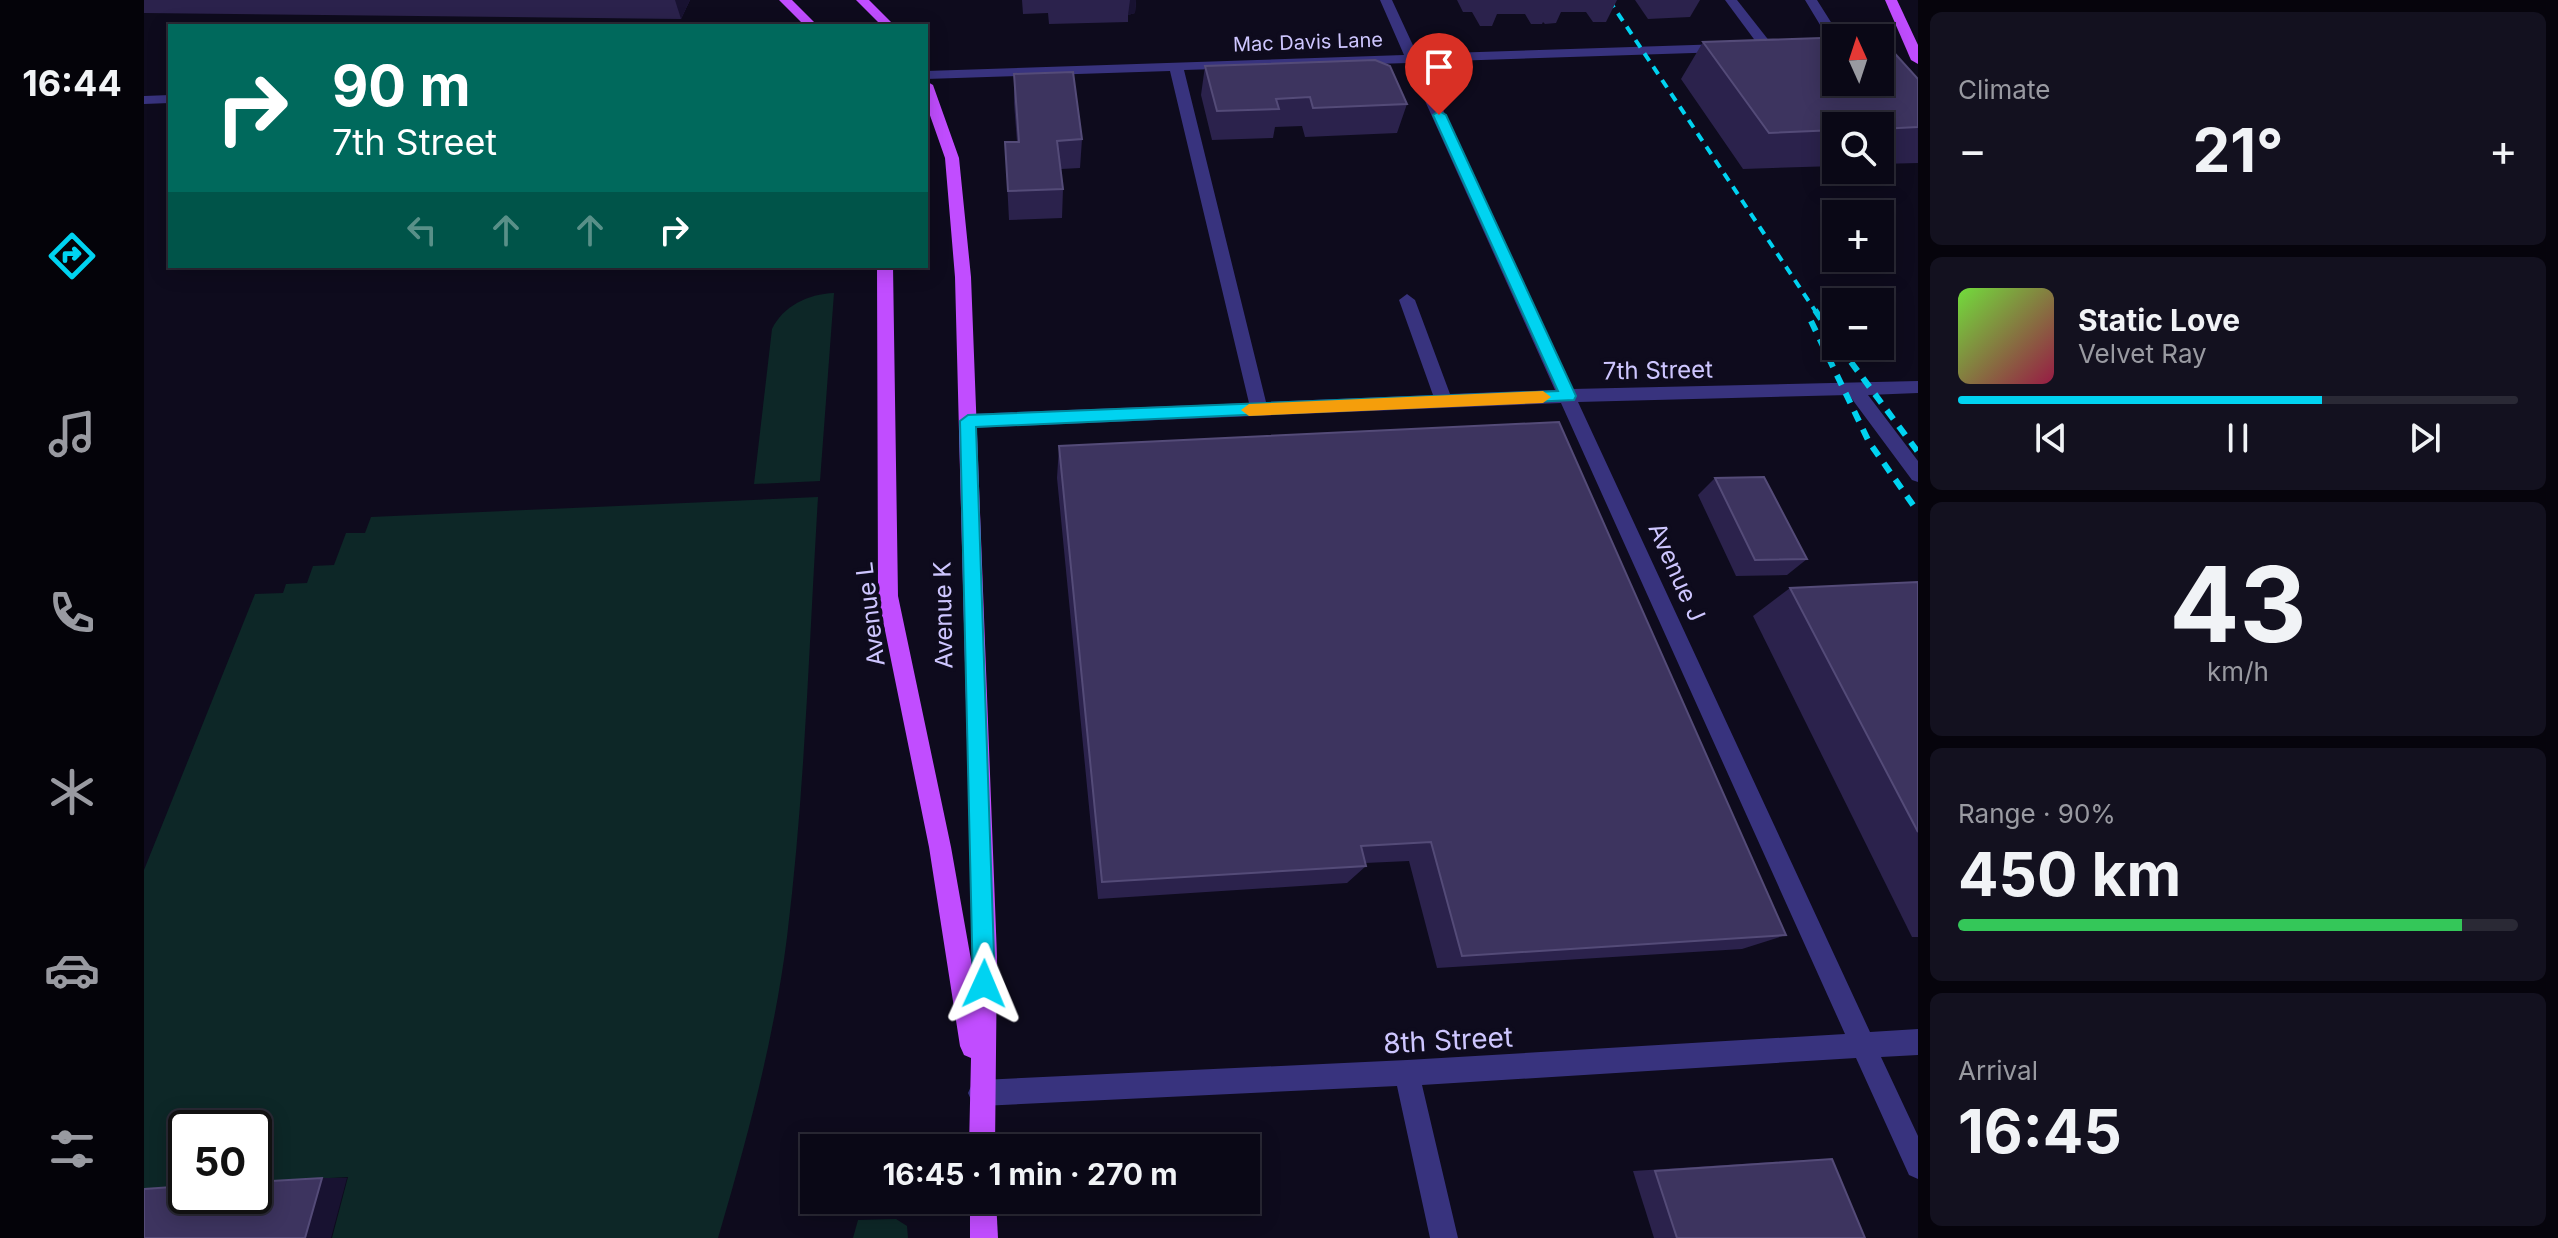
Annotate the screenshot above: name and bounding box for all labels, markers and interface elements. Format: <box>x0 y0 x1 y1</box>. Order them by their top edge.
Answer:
north arrow <box>1822 24 1894 96</box>
map controls <box>1822 24 1894 360</box>
street label: Mac Davis Lane <box>1233 27 1383 57</box>
pin <box>1405 33 1473 115</box>
icon: arrive <box>1417 45 1461 89</box>
text: 90 m <box>332 52 471 120</box>
icon: right <box>200 56 304 160</box>
text: 16:44 <box>22 61 122 105</box>
text: Climate <box>1958 74 2050 105</box>
button: search <box>1822 112 1894 184</box>
text: 21° <box>2192 114 2284 186</box>
text: 7th Street <box>332 120 497 164</box>
text: − <box>1958 123 1987 177</box>
text: + <box>2489 123 2518 177</box>
button: + <box>1822 200 1894 272</box>
icon: left <box>400 208 444 252</box>
icon: ahead <box>484 208 528 252</box>
icon: ahead <box>568 208 612 252</box>
icon: right <box>652 208 696 252</box>
icon: directions <box>44 228 100 284</box>
button: − <box>1822 288 1894 360</box>
text: Static Love <box>2078 302 2240 338</box>
text: Velvet Ray <box>2078 338 2207 369</box>
street label: 7th Street <box>1603 355 1713 385</box>
icon: music <box>44 406 100 462</box>
icon: previous <box>2029 416 2073 460</box>
icon: pause <box>2216 416 2260 460</box>
icon: next <box>2403 416 2447 460</box>
street label: Avenue J <box>1642 518 1712 626</box>
text: 43 <box>2169 541 2307 667</box>
street label: Avenue L <box>849 560 891 668</box>
street label: Avenue K <box>928 561 958 669</box>
icon: phone <box>44 585 100 641</box>
text: km/h <box>2207 656 2269 687</box>
icon: climate <box>44 764 100 820</box>
text: Range · 90% <box>1958 798 2116 829</box>
text: 450 km <box>1958 838 2181 910</box>
icon: car <box>44 942 100 998</box>
position arrow <box>942 942 1026 1026</box>
street label: 8th Street <box>1382 1020 1514 1060</box>
text: Arrival <box>1958 1055 2038 1086</box>
text: 16:45 <box>1958 1095 2122 1167</box>
speed limit sign: 50 <box>168 1110 272 1214</box>
icon: filters <box>44 1121 100 1177</box>
text: 16:45 · 1 min · 270 m <box>882 1156 1178 1192</box>

